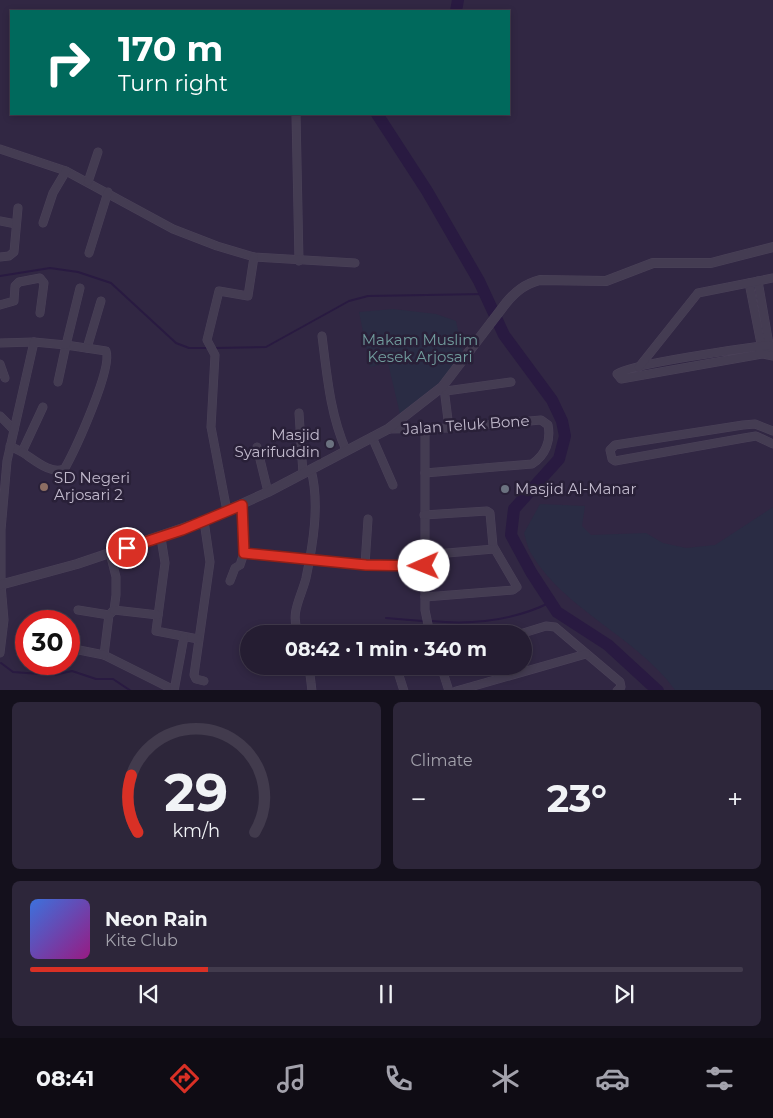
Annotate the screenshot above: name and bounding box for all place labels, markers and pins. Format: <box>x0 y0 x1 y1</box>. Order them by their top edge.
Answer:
place label: Masjid Syarifuddin <box>234 425 320 461</box>
marker: Masjid Syarifuddin <box>324 438 336 450</box>
place label: SD Negeri Arjosari 2 <box>54 468 130 504</box>
place label: Masjid Al-Manar <box>515 479 636 498</box>
marker: SD Negeri Arjosari 2 <box>38 481 50 493</box>
marker: Masjid Al-Manar <box>499 483 511 495</box>
pin <box>106 527 148 569</box>

